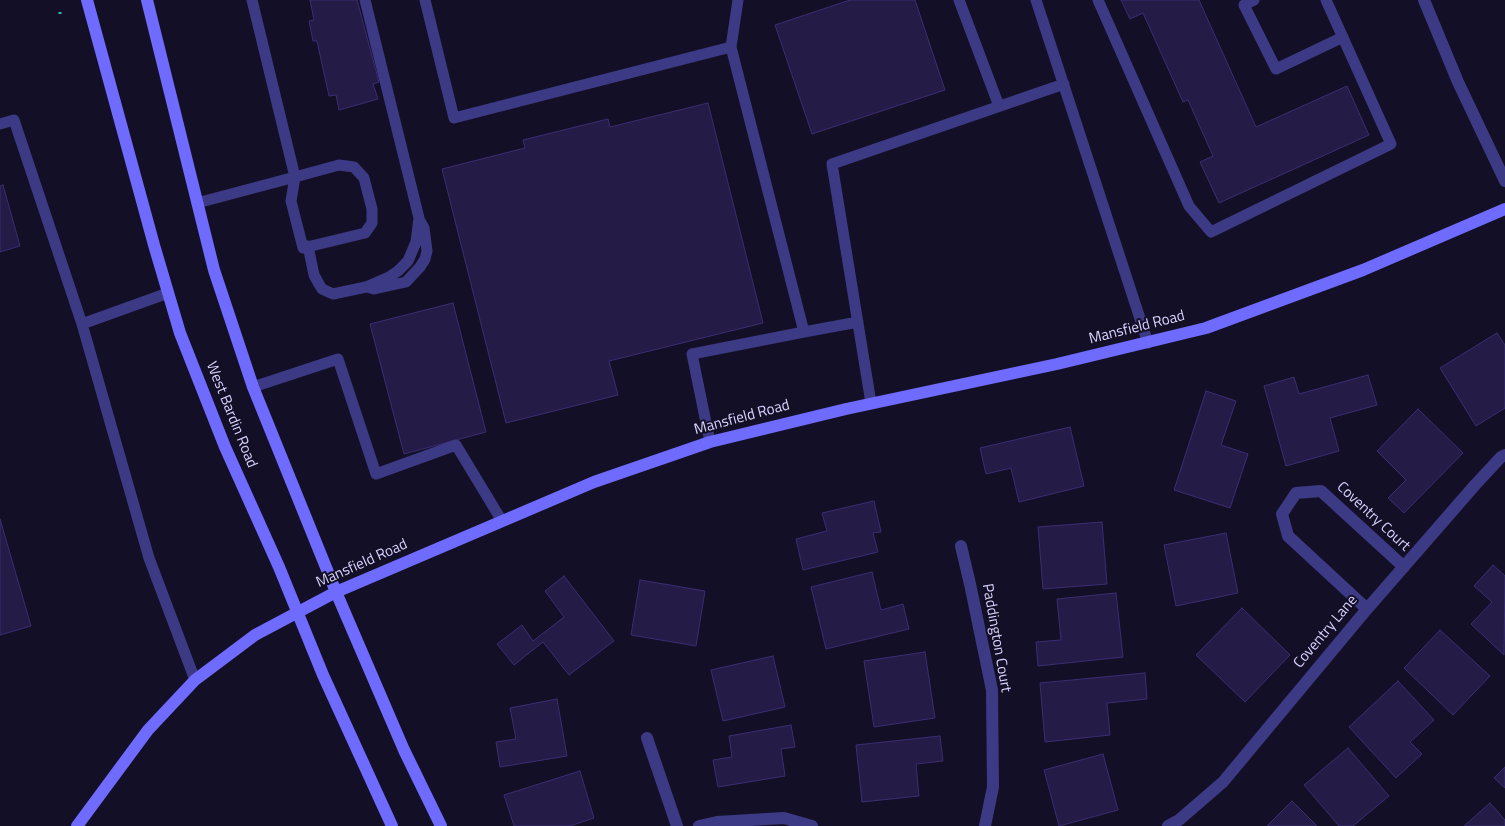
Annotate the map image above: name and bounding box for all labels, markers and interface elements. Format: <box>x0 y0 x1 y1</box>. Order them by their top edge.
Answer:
street label: Mansfield Road <box>1087 307 1187 349</box>
street label: West Bardin Road <box>202 359 260 471</box>
street label: Mansfield Road <box>692 397 792 439</box>
street label: Coventry Court <box>1333 478 1413 556</box>
street label: Mansfield Road <box>314 536 410 592</box>
street label: Paddington Court <box>978 582 1014 694</box>
street label: Coventry Lane <box>1290 592 1362 672</box>

